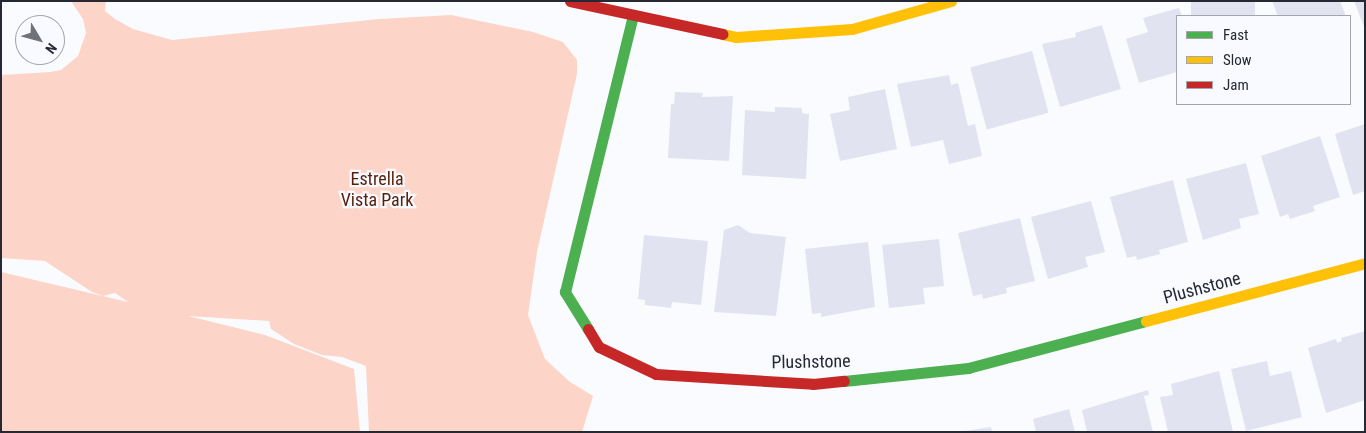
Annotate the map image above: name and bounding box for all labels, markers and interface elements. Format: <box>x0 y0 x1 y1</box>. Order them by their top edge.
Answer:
north arrow <box>15 15 65 65</box>
legend <box>1176 15 1351 105</box>
text: Fast <box>1223 26 1248 44</box>
text: N <box>42 40 60 57</box>
text: Slow <box>1223 51 1252 69</box>
text: Jam <box>1223 76 1249 94</box>
park label: Estrella Vista Park <box>341 169 413 212</box>
street label: Plushstone <box>1161 267 1243 309</box>
street label: Plushstone <box>771 351 851 373</box>

